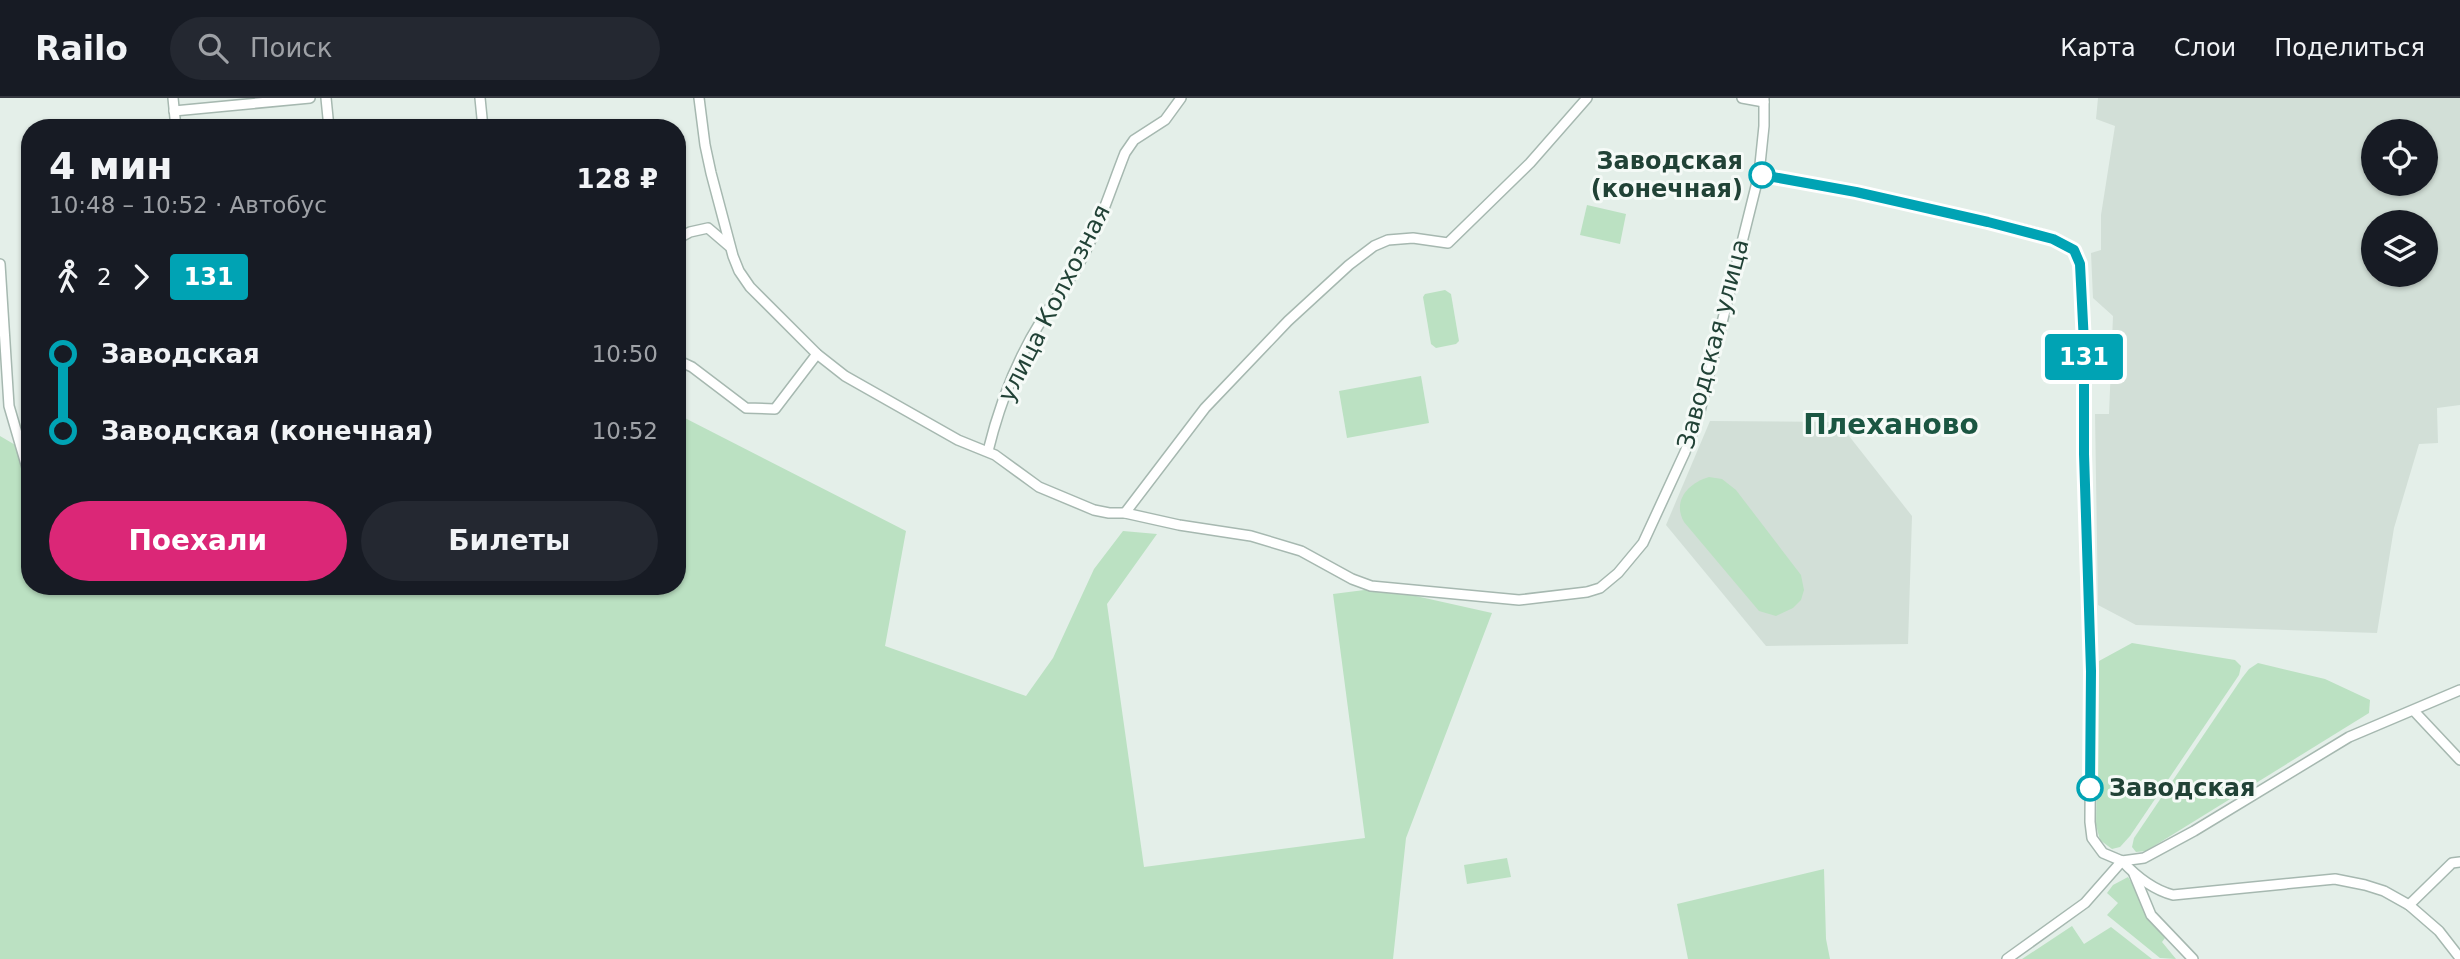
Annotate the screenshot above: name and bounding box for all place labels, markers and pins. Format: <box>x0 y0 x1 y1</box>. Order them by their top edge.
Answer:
place label: Заводская (конечная) <box>1591 147 1743 203</box>
marker: Заводская (конечная) <box>1749 162 1775 188</box>
place label: Заводская <box>2109 774 2255 802</box>
marker: Заводская <box>2077 775 2103 801</box>

